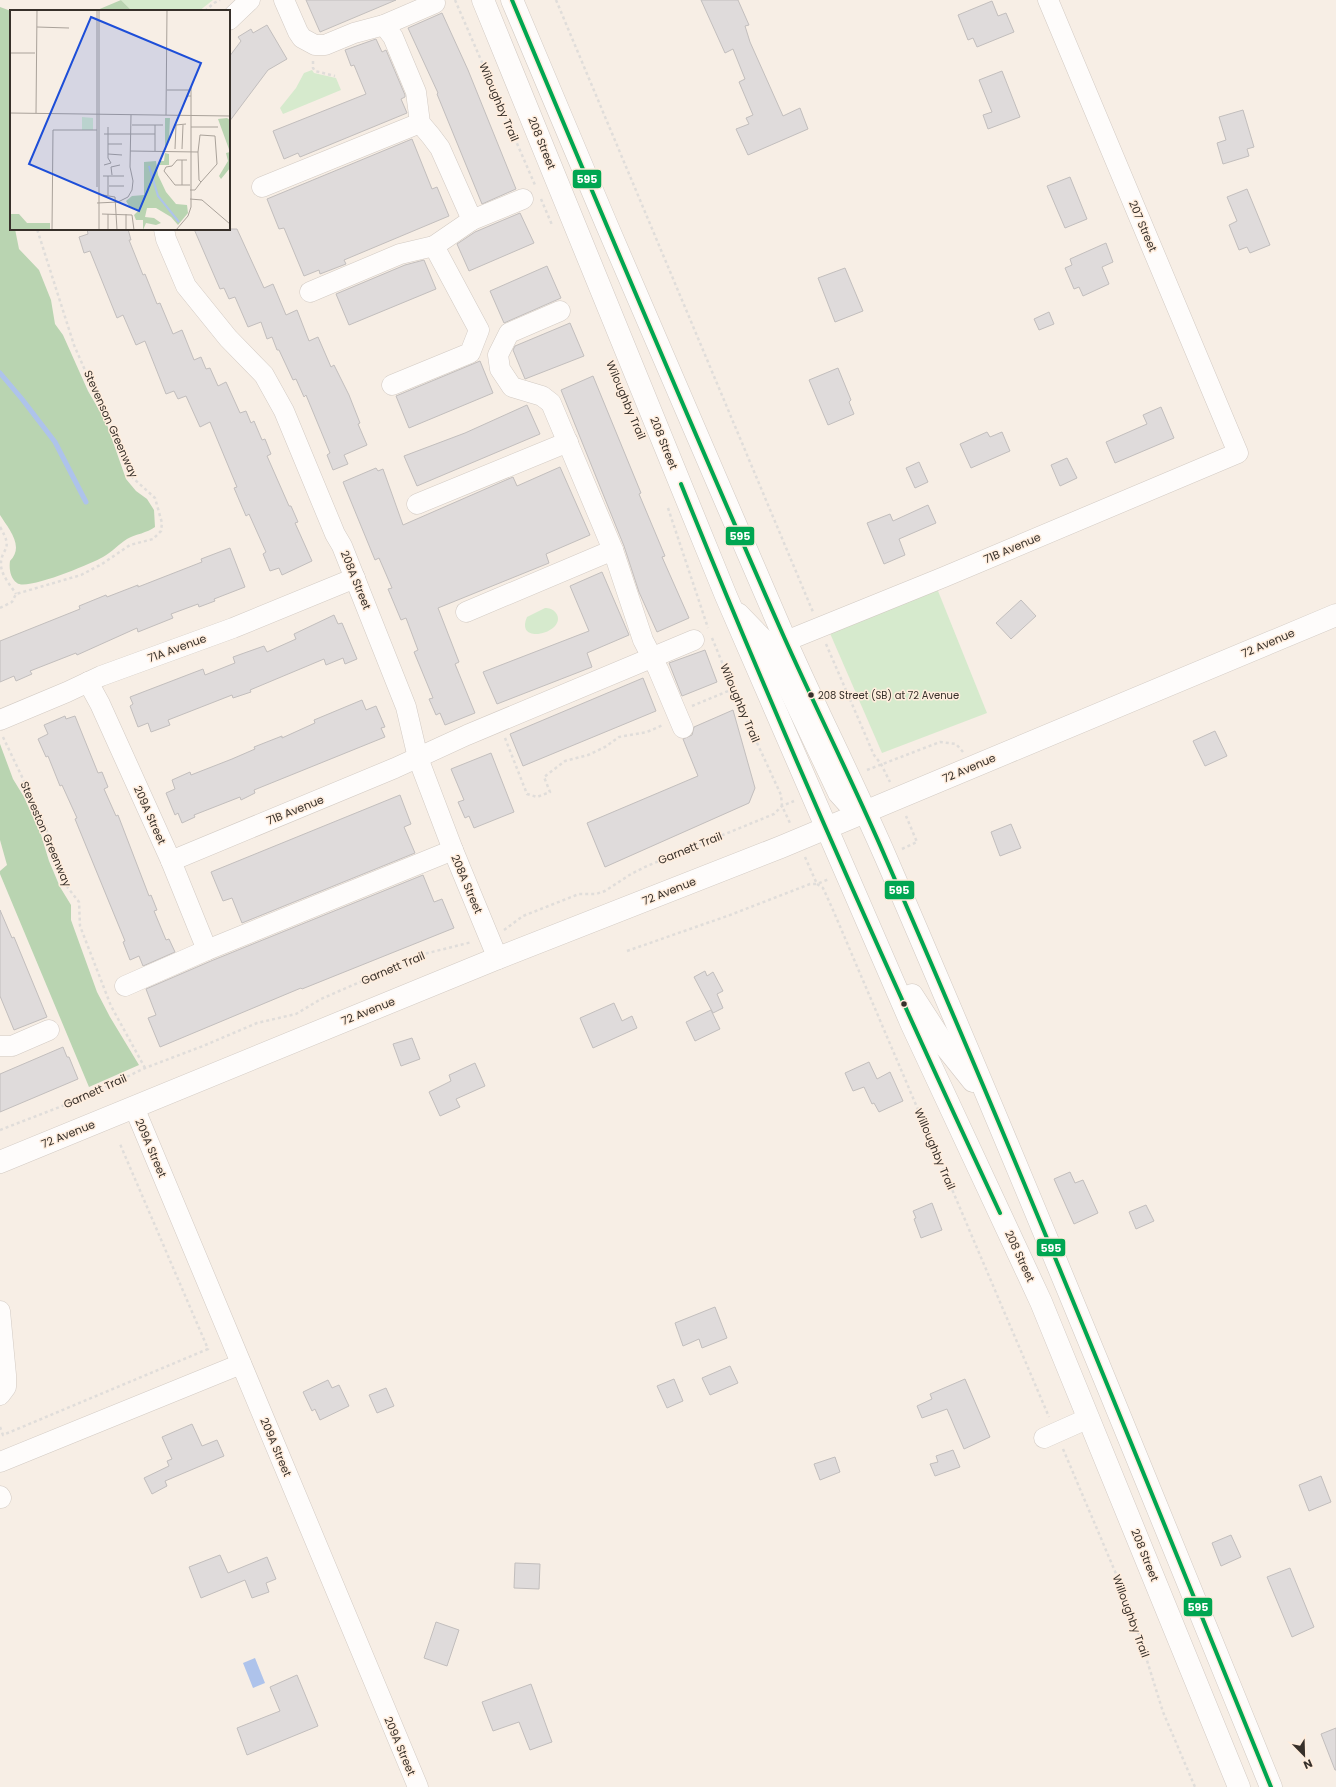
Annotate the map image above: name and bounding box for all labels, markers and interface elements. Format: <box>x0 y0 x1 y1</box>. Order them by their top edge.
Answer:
inset map <box>10 10 230 230</box>
street label: Wiloughby Trail <box>475 60 523 144</box>
street label: 208 Street <box>524 114 560 172</box>
line badge: 595 <box>572 169 602 189</box>
text: 595 <box>576 171 598 187</box>
street label: 207 Street <box>1125 198 1161 254</box>
street label: Wiloughby Trail <box>602 358 650 442</box>
street label: Stevenson Greenway <box>80 368 142 481</box>
street label: 208 Street <box>646 414 682 472</box>
line badge: 595 <box>725 526 755 546</box>
text: 595 <box>729 528 751 544</box>
street label: 71B Avenue <box>981 529 1043 567</box>
street label: 208A Street <box>337 548 375 612</box>
street label: 72 Avenue <box>1239 625 1297 661</box>
street label: 71A Avenue <box>146 630 209 666</box>
street label: Wiloughby Trail <box>716 661 764 745</box>
place label: 208 Street (SB) at 72 Avenue <box>818 688 959 703</box>
marker: 208 Street (SB) at 72 Avenue <box>806 690 816 700</box>
street label: 72 Avenue <box>940 750 998 786</box>
street label: Steveston Greenway <box>17 779 76 890</box>
street label: 209A Street <box>130 783 170 847</box>
street label: 71B Avenue <box>264 791 326 829</box>
street label: Garnett Trail <box>656 828 724 868</box>
street label: 208A Street <box>447 852 487 916</box>
street label: 72 Avenue <box>640 873 698 909</box>
line badge: 595 <box>884 880 915 900</box>
text: 595 <box>888 882 910 898</box>
street label: Garnett Trail <box>359 947 427 989</box>
street label: 72 Avenue <box>339 993 397 1029</box>
unlabelled marker <box>899 999 909 1009</box>
street label: Garnett Trail <box>61 1070 129 1112</box>
street label: Willoughby Trail <box>911 1106 959 1192</box>
street label: 72 Avenue <box>39 1116 97 1152</box>
street label: 209A Street <box>131 1116 171 1180</box>
street label: 208 Street <box>1001 1228 1039 1284</box>
line badge: 595 <box>1036 1238 1066 1257</box>
text: 595 <box>1040 1240 1062 1256</box>
street label: 209A Street <box>256 1415 296 1479</box>
street label: 208 Street <box>1127 1526 1163 1584</box>
street label: Willoughby Trail <box>1109 1572 1153 1660</box>
line badge: 595 <box>1183 1597 1213 1617</box>
text: 595 <box>1187 1599 1209 1615</box>
street label: 209A Street <box>380 1714 420 1778</box>
north arrow <box>1284 1735 1324 1775</box>
text: N <box>1301 1755 1315 1773</box>

